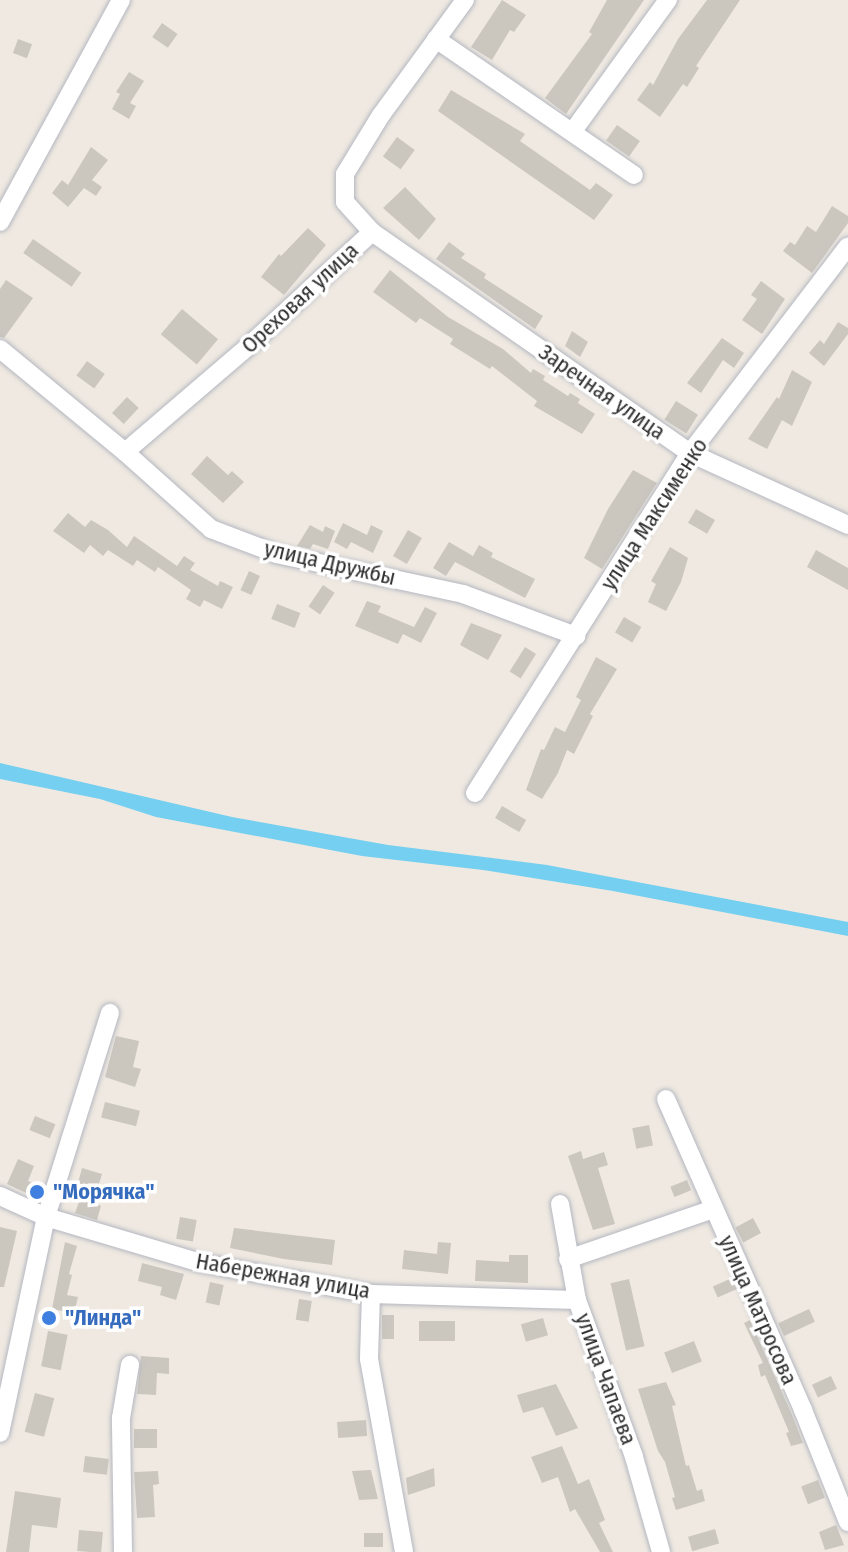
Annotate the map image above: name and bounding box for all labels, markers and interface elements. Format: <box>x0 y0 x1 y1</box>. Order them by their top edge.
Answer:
street label: Ореховая улица <box>236 237 364 359</box>
street label: Заречная улица <box>534 339 670 445</box>
street label: улица Максименко <box>595 433 713 595</box>
street label: улица Дружбы <box>262 535 398 591</box>
place label: "Морячка" <box>53 1179 155 1205</box>
marker: "Морячка" <box>28 1183 46 1201</box>
street label: улица Матросова <box>713 1231 803 1389</box>
street label: Набережная улица <box>194 1248 372 1304</box>
place label: "Линда" <box>65 1305 141 1331</box>
marker: "Линда" <box>40 1309 58 1327</box>
street label: улица Чапаева <box>570 1310 642 1448</box>

